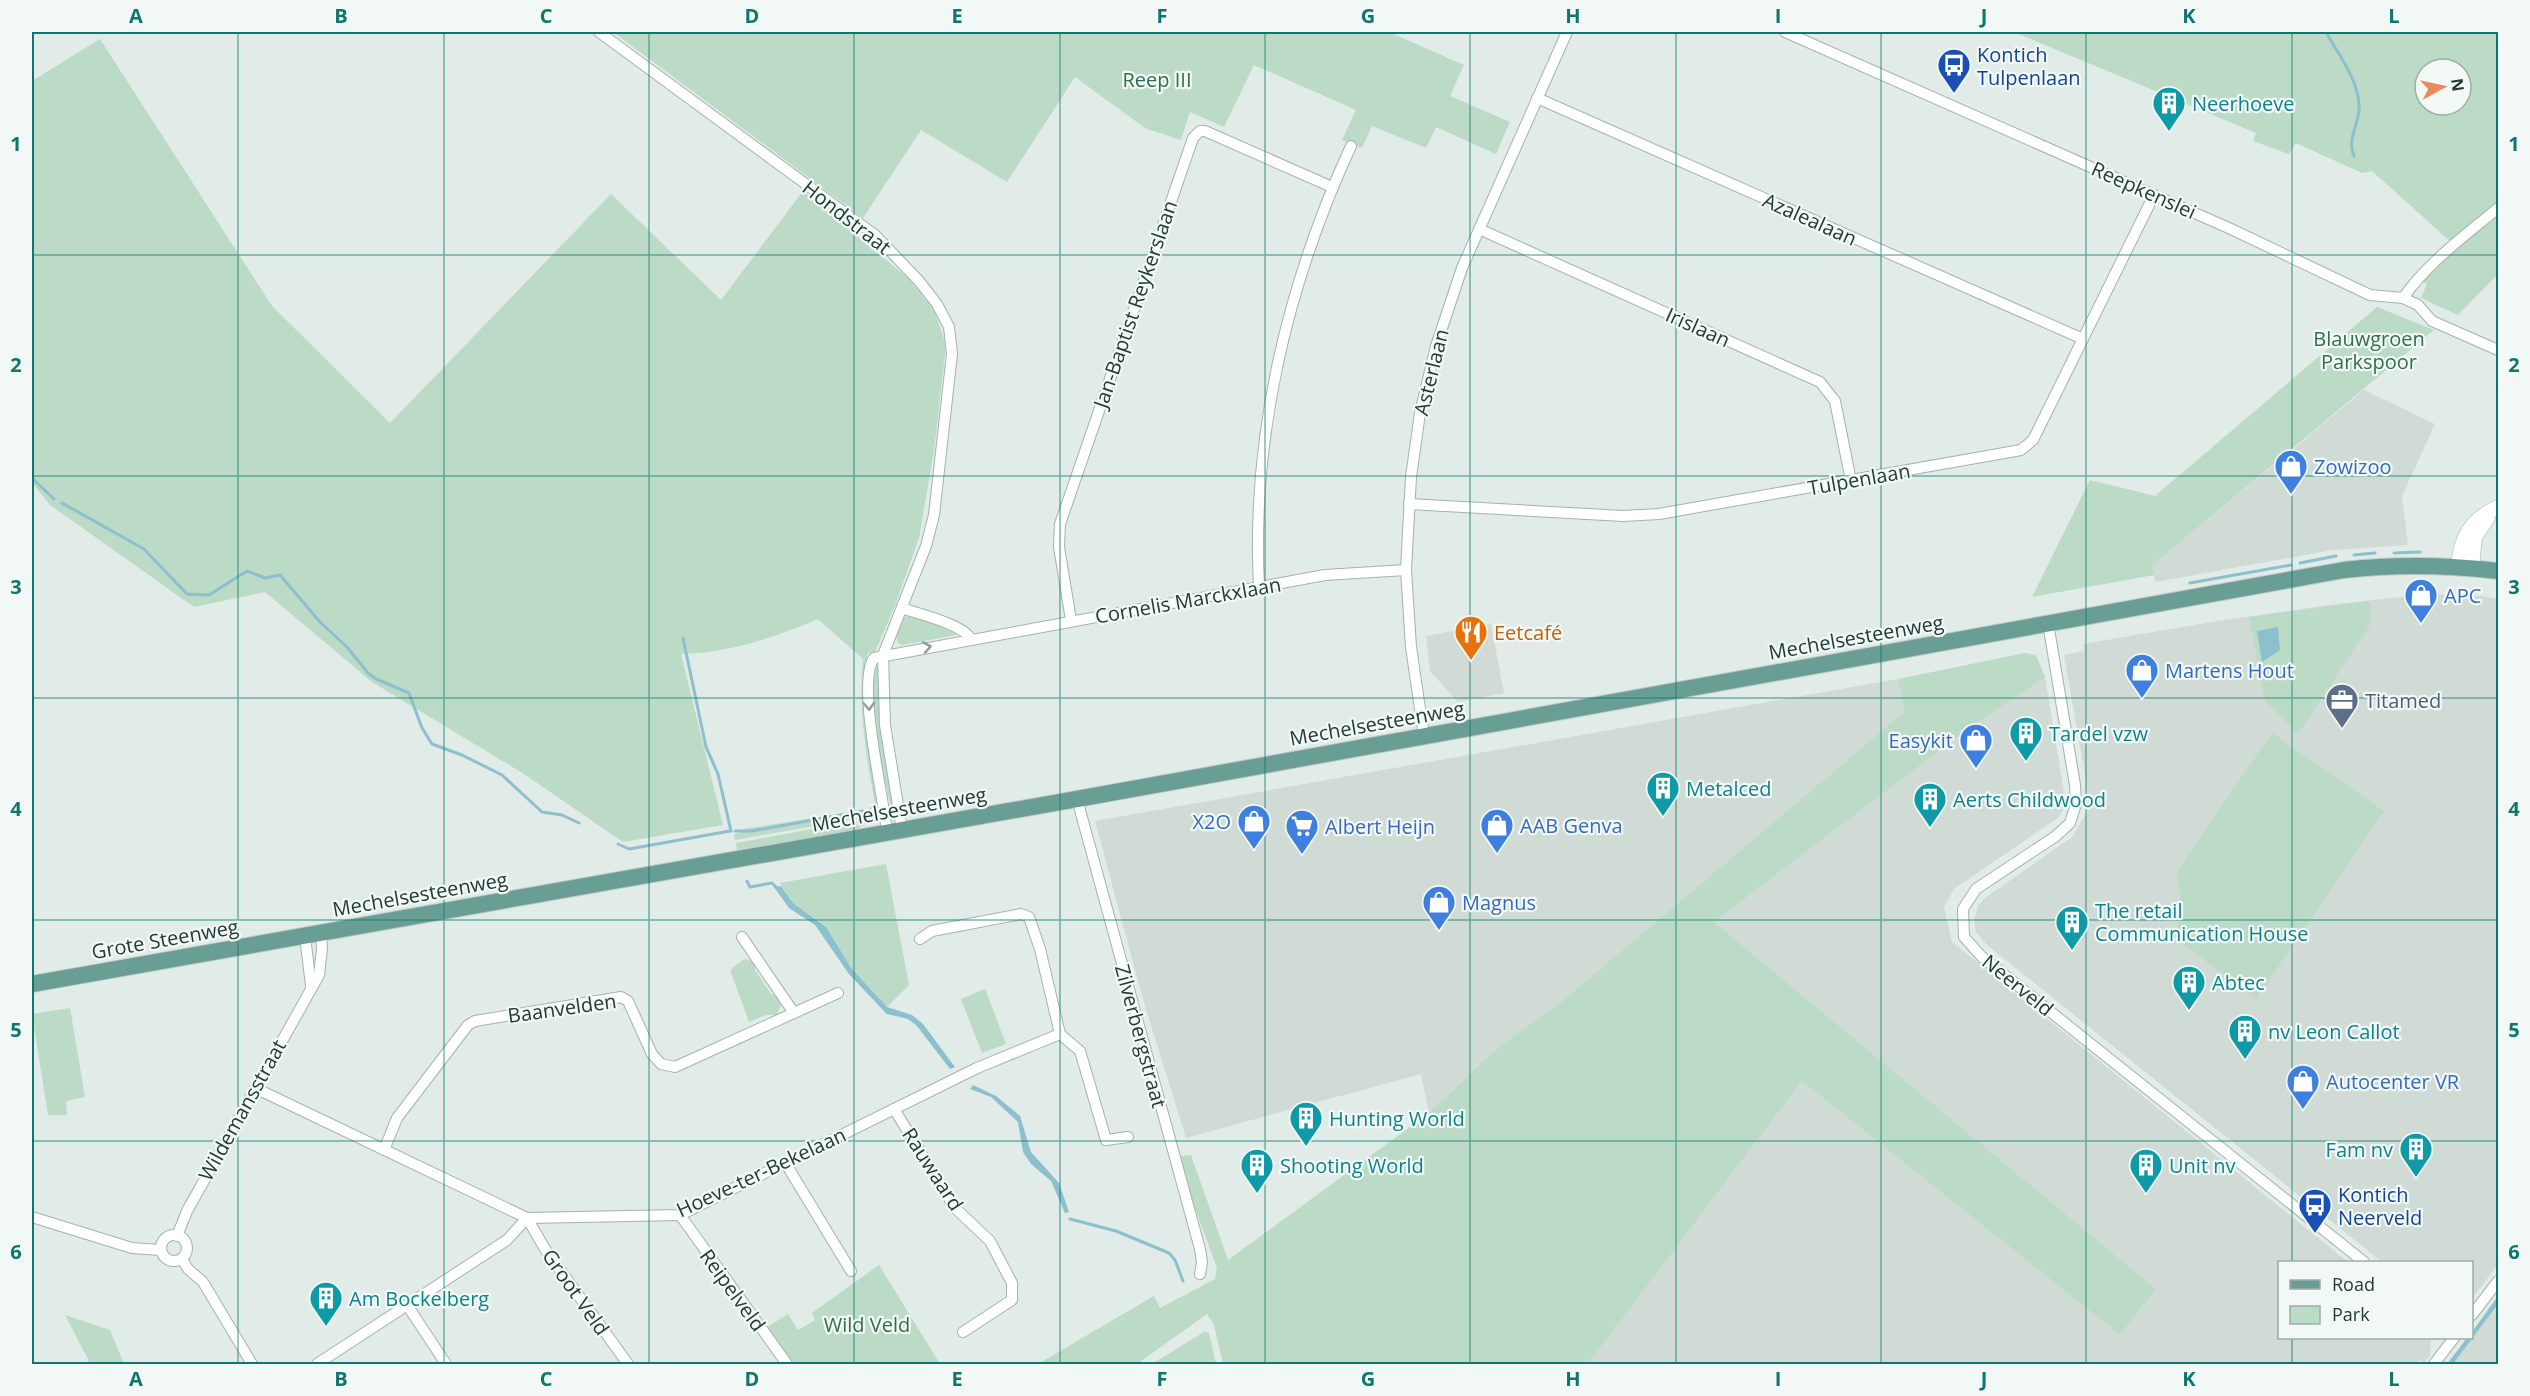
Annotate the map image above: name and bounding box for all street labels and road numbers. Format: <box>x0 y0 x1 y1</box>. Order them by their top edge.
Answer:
street label: Reepkenslei <box>2087 155 2201 225</box>
street label: Hondstraat <box>797 174 897 260</box>
street label: Azalealaan <box>1759 186 1861 252</box>
street label: Jan-Baptist Reykerslaan <box>1086 197 1183 413</box>
street label: Irislaan <box>1661 301 1735 353</box>
street label: Asterlaan <box>1407 326 1455 418</box>
street label: Tulpenlaan <box>1806 457 1912 501</box>
street label: Cornelis Marckxlaan <box>1093 570 1283 630</box>
street label: Mechelsesteenweg <box>1766 608 1946 666</box>
street label: Mechelsesteenweg <box>1287 694 1467 752</box>
street label: Mechelsesteenweg <box>809 780 989 838</box>
street label: Mechelsesteenweg <box>330 865 510 923</box>
street label: Grote Steenweg <box>89 913 241 965</box>
street label: Neerveld <box>1977 948 2059 1022</box>
street label: Zilverbergstraat <box>1109 961 1173 1111</box>
street label: Baanvelden <box>506 987 618 1029</box>
street label: Wildemansstraat <box>192 1035 292 1185</box>
street label: Hoeve-ter-Bekelaan <box>672 1121 850 1223</box>
street label: Rauwaard <box>896 1122 970 1216</box>
street label: Groot Veld <box>536 1243 616 1341</box>
street label: Reipelveld <box>694 1243 772 1337</box>

